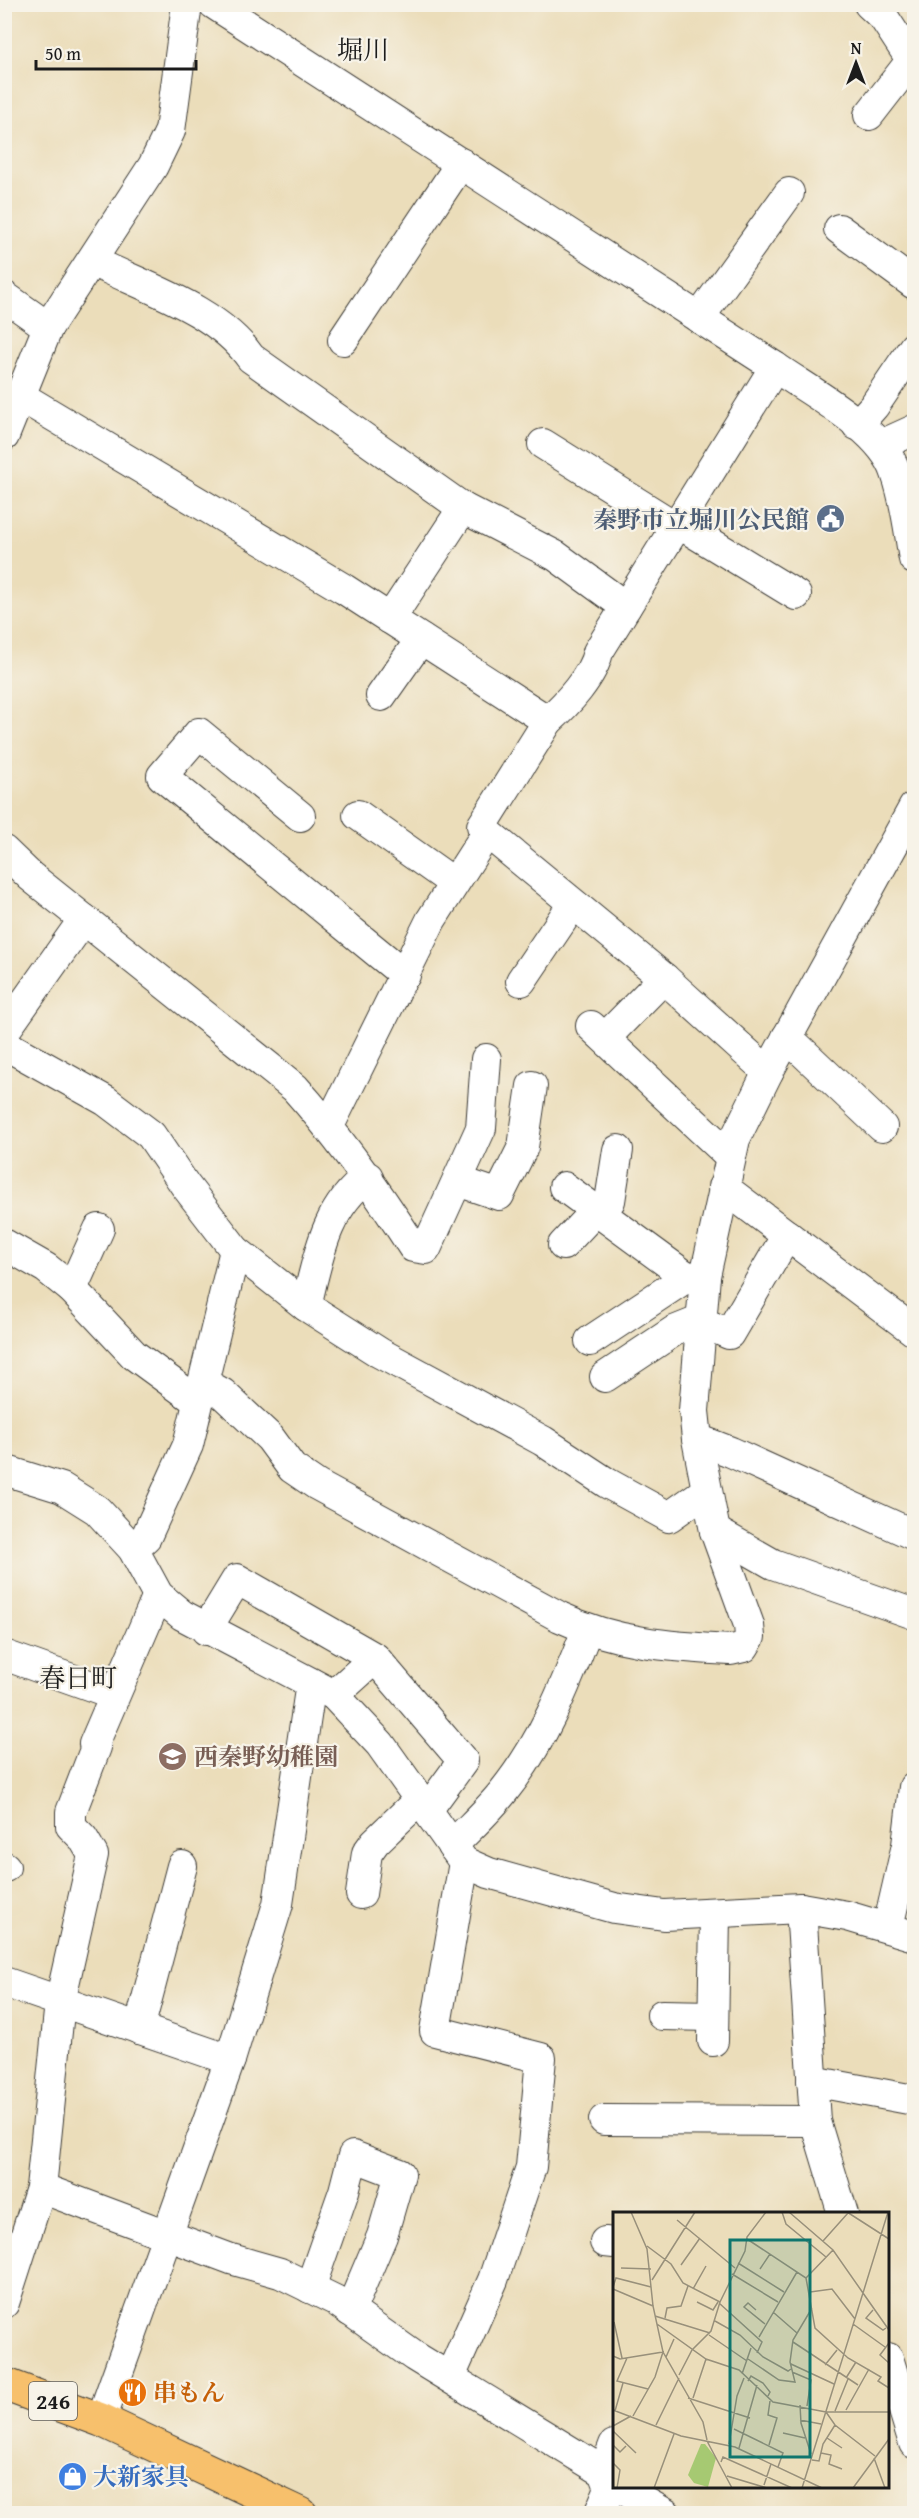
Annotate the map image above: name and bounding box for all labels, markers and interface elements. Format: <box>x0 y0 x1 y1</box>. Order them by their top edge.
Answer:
district label: 堀川 <box>337 30 389 69</box>
scale bar <box>36 33 196 71</box>
north arrow <box>826 33 886 93</box>
text: N <box>851 36 862 60</box>
text: 50 m <box>45 40 81 67</box>
place label: 秦野市立堀川公民館 <box>593 502 809 537</box>
public building icon: 秦野市立堀川公民館 <box>814 503 846 535</box>
district label: 春日町 <box>39 1658 117 1697</box>
place label: 西秦野幼稚園 <box>194 1739 338 1774</box>
school or university icon: 西秦野幼稚園 <box>157 1740 189 1772</box>
inset map <box>613 2212 889 2488</box>
place label: 串もん <box>153 2375 225 2410</box>
restaurant icon: 串もん <box>116 2376 148 2408</box>
road number: 246 <box>29 2382 77 2420</box>
place label: 大新家具 <box>93 2459 189 2494</box>
shop icon: 大新家具 <box>56 2460 88 2492</box>

